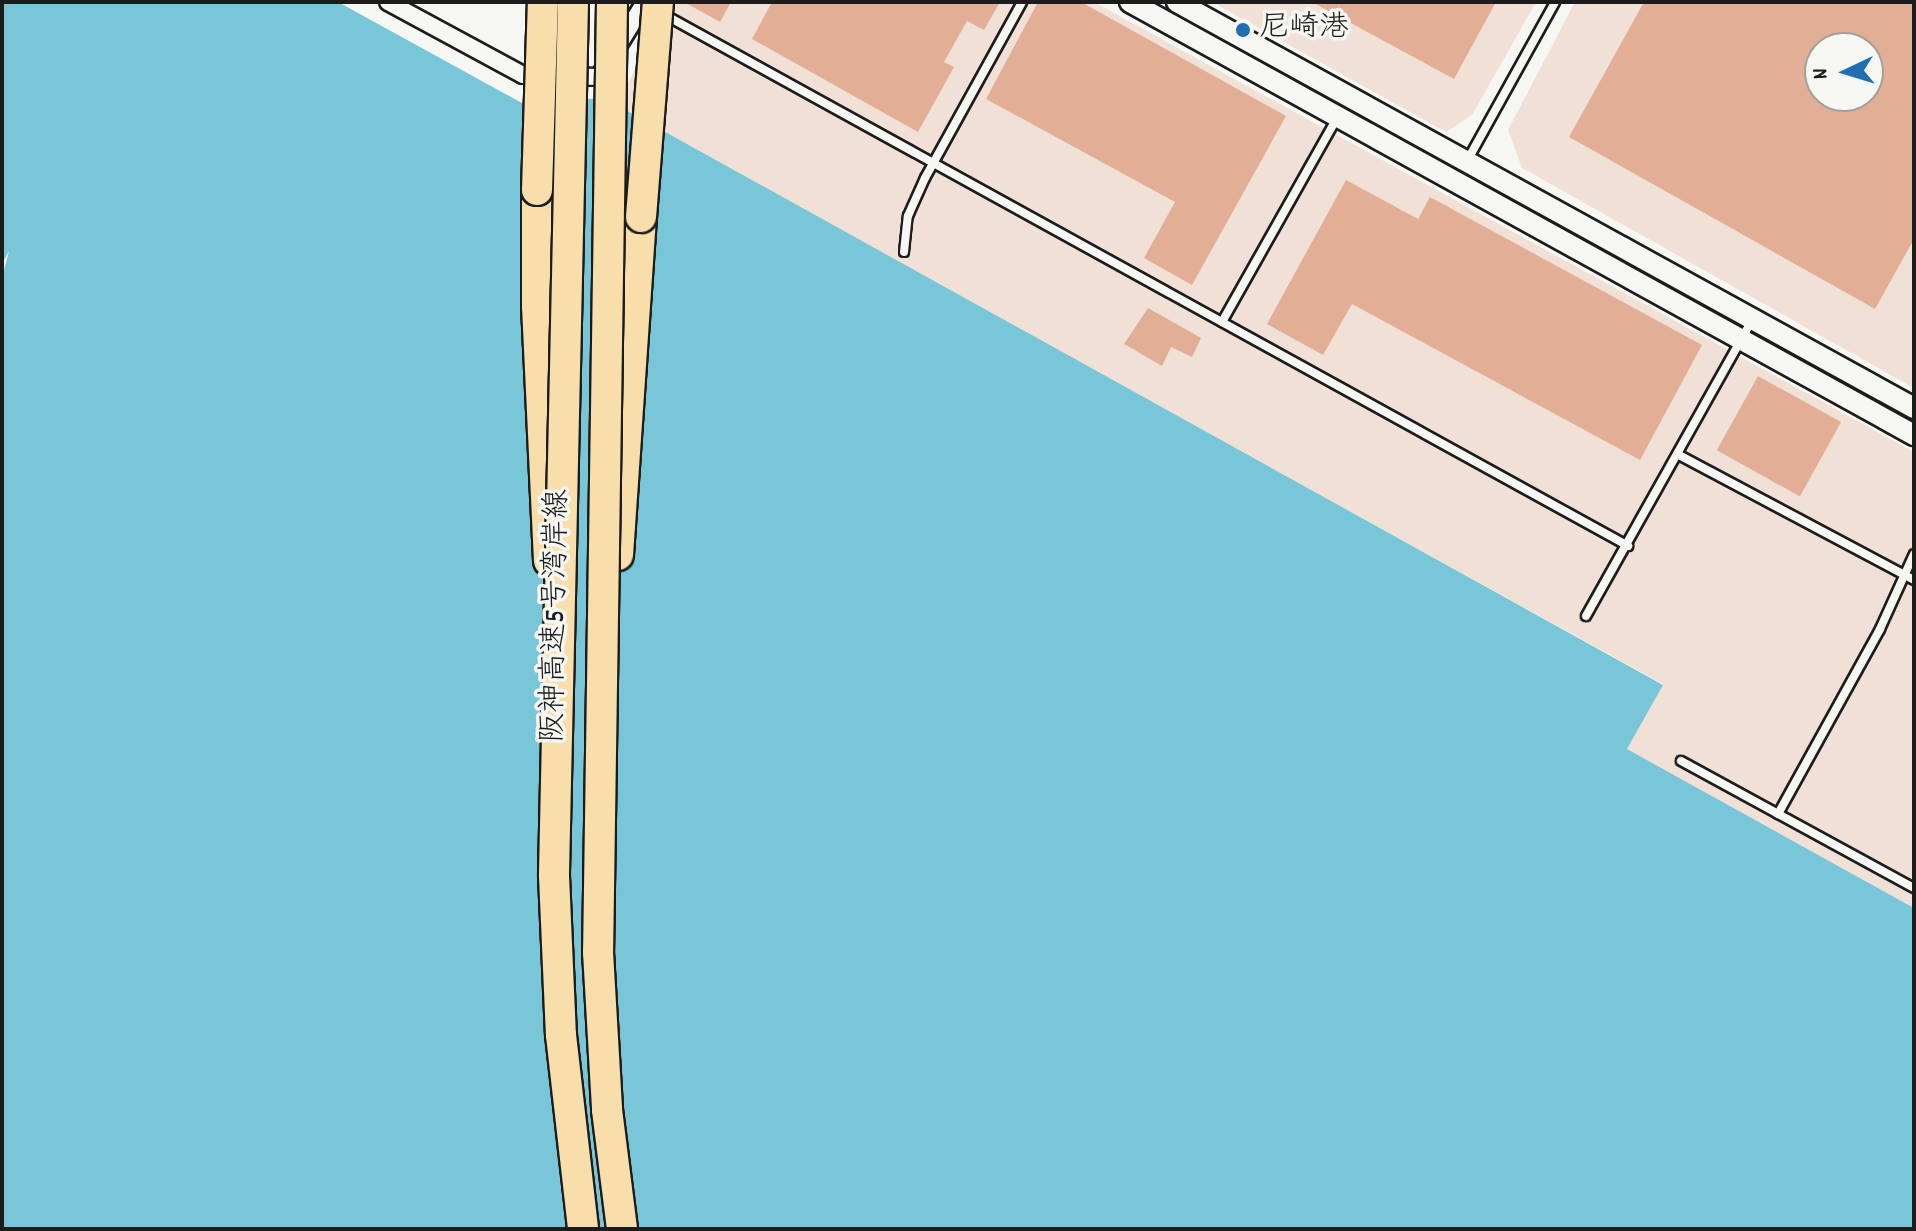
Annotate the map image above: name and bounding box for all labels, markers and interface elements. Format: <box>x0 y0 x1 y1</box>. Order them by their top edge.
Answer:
place label: 尼崎港 <box>1259 12 1349 48</box>
marker: 尼崎港 <box>1234 21 1252 39</box>
north arrow <box>1804 32 1884 112</box>
text: N <box>1806 67 1837 80</box>
street label: 阪神高速5号湾岸線 <box>538 489 578 743</box>

